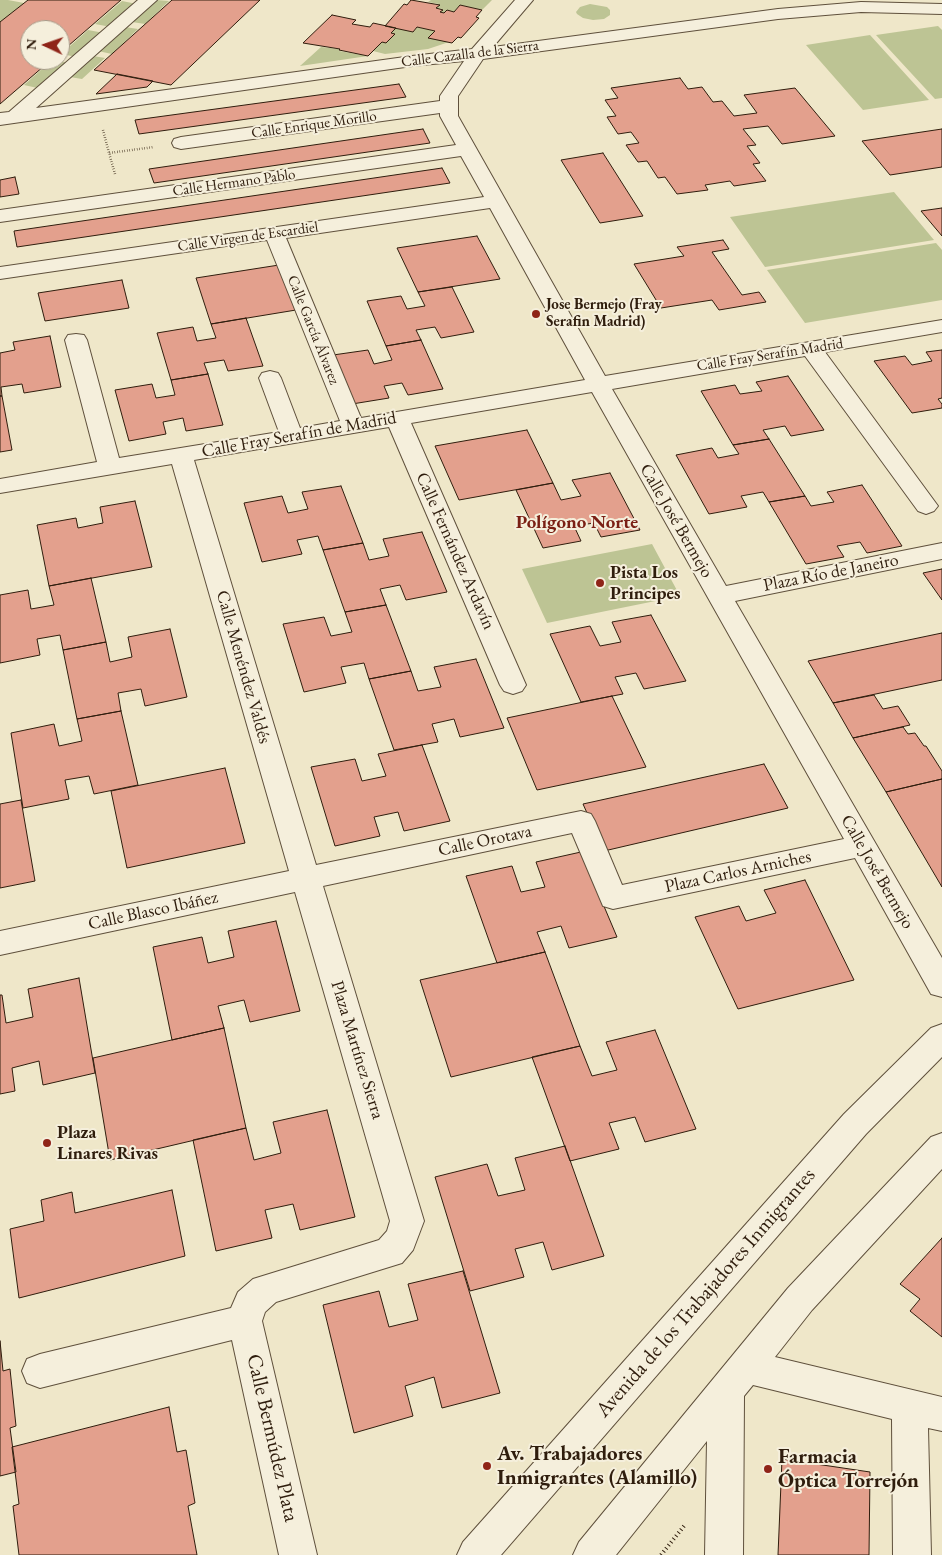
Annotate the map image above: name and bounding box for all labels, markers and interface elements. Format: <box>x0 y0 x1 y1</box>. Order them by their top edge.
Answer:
north arrow <box>20 20 70 70</box>
street label: Calle Cazalla de la Sierra <box>400 37 540 71</box>
text: N <box>22 38 40 50</box>
street label: Calle Enrique Morillo <box>250 107 378 143</box>
street label: Calle Hermano Pablo <box>171 165 297 201</box>
street label: Calle Virgen de Escardiel <box>177 218 319 256</box>
street label: Calle García Álvarez <box>283 273 343 387</box>
place label: Jose Bermejo (Fray Serafin Madrid) <box>546 296 662 331</box>
marker: Jose Bermejo (Fray Serafin Madrid) <box>530 308 542 320</box>
street label: Calle Fray Serafín Madrid <box>695 335 845 375</box>
street label: Calle Fray Serafín de Madrid <box>200 407 398 463</box>
street label: Calle José Bermejo <box>635 460 717 582</box>
street label: Calle Fernández Ardavín <box>411 469 499 633</box>
district label: Polígono Norte <box>516 512 638 534</box>
street label: Plaza Río de Janeiro <box>762 549 900 597</box>
place label: Pista Los Principes <box>610 562 680 604</box>
marker: Pista Los Principes <box>594 577 606 589</box>
street label: Calle Menéndez Valdés <box>211 588 275 746</box>
street label: Calle José Bermejo <box>836 811 918 933</box>
street label: Calle Orotava <box>436 821 534 861</box>
street label: Plaza Carlos Arniches <box>663 846 813 898</box>
street label: Calle Blasco Ibáñez <box>86 887 220 935</box>
street label: Plaza Martínez Sierra <box>326 978 388 1122</box>
place label: Plaza Linares Rivas <box>57 1122 158 1164</box>
marker: Plaza Linares Rivas <box>41 1137 53 1149</box>
street label: Avenida de los Trabajadores Inmigrantes <box>591 1163 821 1423</box>
street label: Calle Bermúdez Plata <box>240 1352 304 1524</box>
place label: Av. Trabajadores Inmigrantes (Alamillo) <box>497 1441 697 1491</box>
place label: Farmacia Óptica Torrejón <box>778 1444 919 1494</box>
marker: Av. Trabajadores Inmigrantes (Alamillo) <box>481 1460 493 1472</box>
marker: Farmacia Óptica Torrejón <box>762 1463 774 1475</box>

